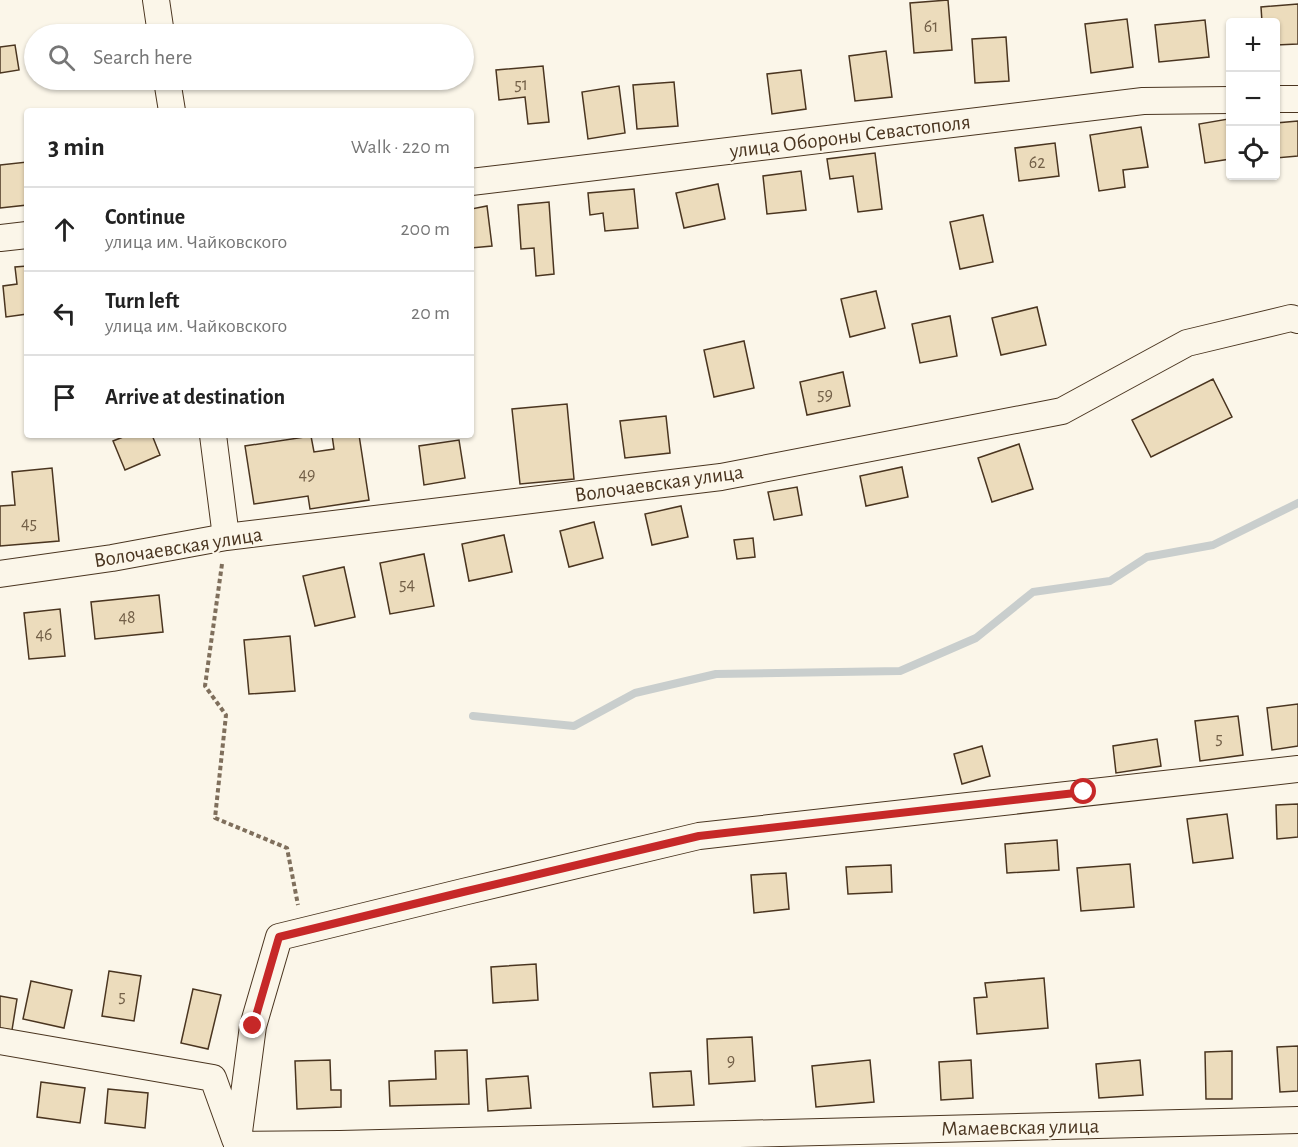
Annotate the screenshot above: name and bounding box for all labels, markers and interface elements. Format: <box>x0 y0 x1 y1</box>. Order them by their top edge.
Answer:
house number: 61 <box>924 18 938 36</box>
map controls <box>1226 18 1280 180</box>
button: + <box>1226 18 1280 72</box>
search box <box>24 24 474 90</box>
icon: search <box>45 41 78 74</box>
text: Search here <box>93 46 192 68</box>
button: − <box>1226 72 1280 126</box>
house number: 51 <box>514 76 528 94</box>
street label: улица Обороны Севастополя <box>727 111 972 162</box>
button: locate <box>1226 126 1280 180</box>
text: 3 min <box>48 134 105 160</box>
text: Walk · 220 m <box>351 137 450 157</box>
house number: 62 <box>1029 154 1045 172</box>
text: Continue <box>105 206 185 228</box>
icon: ahead <box>48 213 81 246</box>
text: 200 m <box>400 219 450 239</box>
text: улица им. Чайковского <box>105 232 287 252</box>
text: Turn left <box>105 290 179 312</box>
icon: left <box>48 297 81 330</box>
text: 20 m <box>411 303 450 323</box>
text: улица им. Чайковского <box>105 316 287 336</box>
icon: arrive <box>48 381 81 414</box>
text: Arrive at destination <box>105 386 285 408</box>
house number: 59 <box>817 386 833 404</box>
street label: Волочаевская улица <box>573 461 745 506</box>
house number: 49 <box>298 466 316 484</box>
house number: 45 <box>21 515 37 533</box>
street label: Волочаевская улица <box>92 524 264 571</box>
house number: 54 <box>399 576 415 594</box>
house number: 48 <box>118 609 136 627</box>
house number: 46 <box>35 626 53 644</box>
house number: 5 <box>1215 730 1223 748</box>
route start <box>1070 778 1096 804</box>
house number: 5 <box>118 988 126 1006</box>
route end <box>239 1012 265 1038</box>
house number: 9 <box>727 1052 735 1070</box>
street label: Мамаевская улица <box>941 1116 1100 1139</box>

